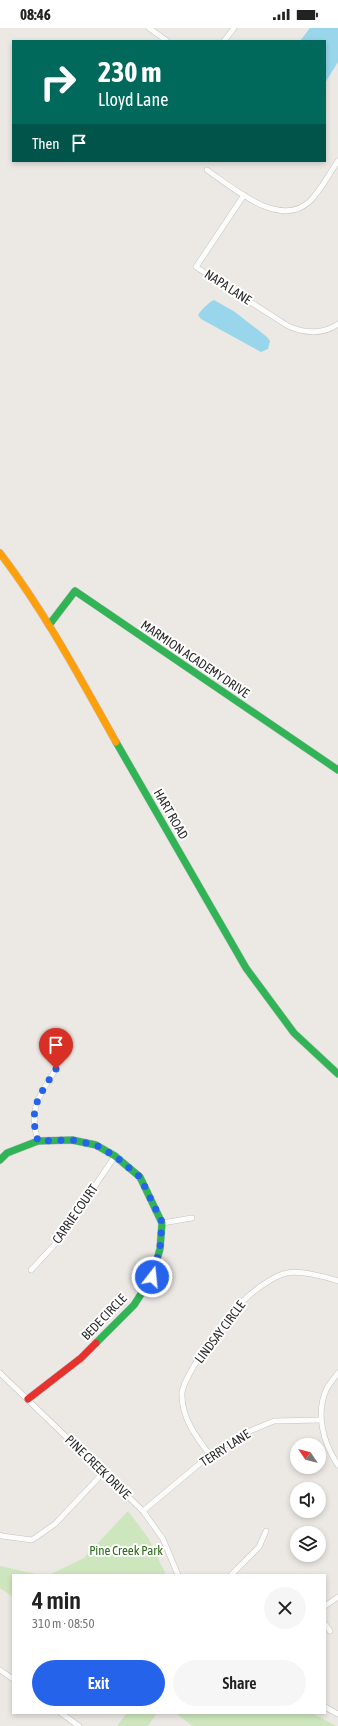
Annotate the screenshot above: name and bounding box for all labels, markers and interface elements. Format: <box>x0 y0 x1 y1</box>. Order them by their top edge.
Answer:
text: 08:46 <box>20 6 51 23</box>
icon: right <box>32 56 84 108</box>
text: 230 m <box>98 56 161 88</box>
text: Lloyd Lane <box>98 89 168 110</box>
icon: arrive <box>68 132 90 154</box>
text: Then <box>32 135 60 152</box>
street label: NAPA LANE <box>202 266 255 308</box>
street label: MARMION ACADEMY DRIVE <box>138 617 252 701</box>
street label: HART ROAD <box>151 786 191 842</box>
pin <box>39 1028 73 1069</box>
icon: arrive <box>45 1034 67 1056</box>
street label: CARRIE COURT <box>49 1181 101 1247</box>
position arrow <box>131 1256 173 1298</box>
street label: BEDE CIRCLE <box>78 1291 130 1343</box>
street label: LINDSAY CIRCLE <box>192 1298 249 1366</box>
street label: TERRY LANE <box>197 1426 253 1470</box>
street label: PINE CREEK DRIVE <box>62 1432 134 1502</box>
north arrow <box>290 1438 326 1474</box>
map controls <box>290 1438 326 1562</box>
button: sound <box>290 1482 326 1518</box>
button: layers <box>290 1526 326 1562</box>
park label: Pine Creek Park <box>89 1543 163 1558</box>
text: 4 min <box>32 1587 81 1614</box>
button: close <box>264 1587 306 1629</box>
text: 310 m · 08:50 <box>32 1616 95 1631</box>
button: Exit <box>32 1660 165 1706</box>
button: Share <box>173 1660 306 1706</box>

